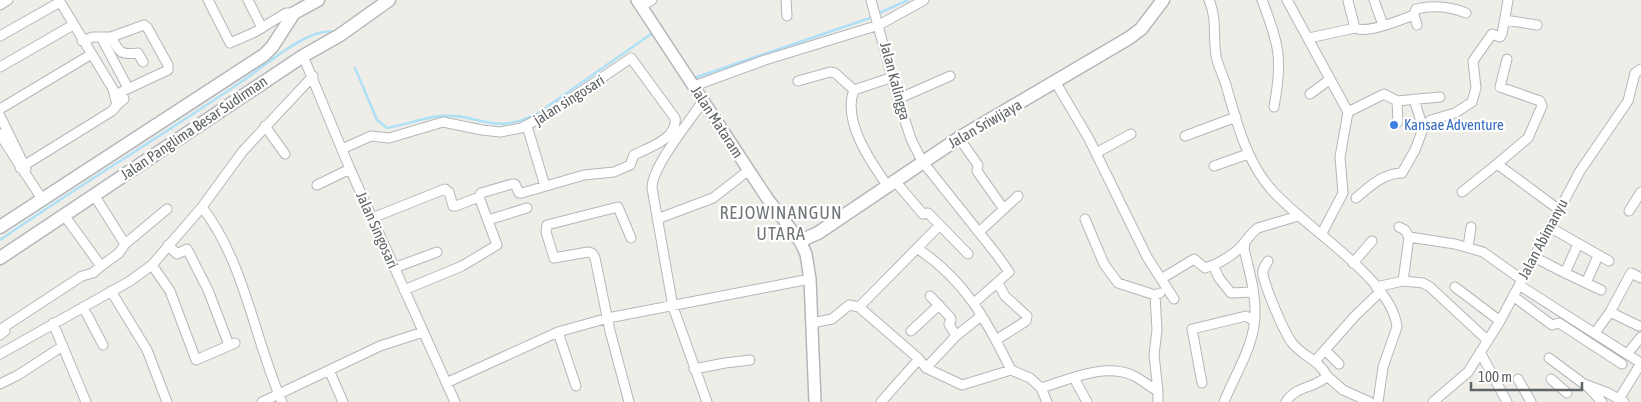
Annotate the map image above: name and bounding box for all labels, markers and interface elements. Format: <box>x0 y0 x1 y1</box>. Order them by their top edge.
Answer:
street label: Jalan Kalingga <box>877 40 914 122</box>
street label: jalan singosari <box>529 71 607 129</box>
street label: Jalan Panglima Besar Sudirman <box>117 72 270 183</box>
street label: Jalan Mataram <box>688 83 747 161</box>
street label: Jalan Sriwijaya <box>945 96 1025 151</box>
place label: Kansae Adventure <box>1404 116 1504 133</box>
marker: Kansae Adventure <box>1388 119 1400 131</box>
street label: Jalan Singosari <box>353 189 402 271</box>
street label: Jalan Abimanyu <box>1514 196 1571 282</box>
district label: REJOWINANGUN UTARA <box>719 202 843 244</box>
scale bar <box>1471 360 1582 392</box>
text: 100 m <box>1478 368 1512 385</box>

